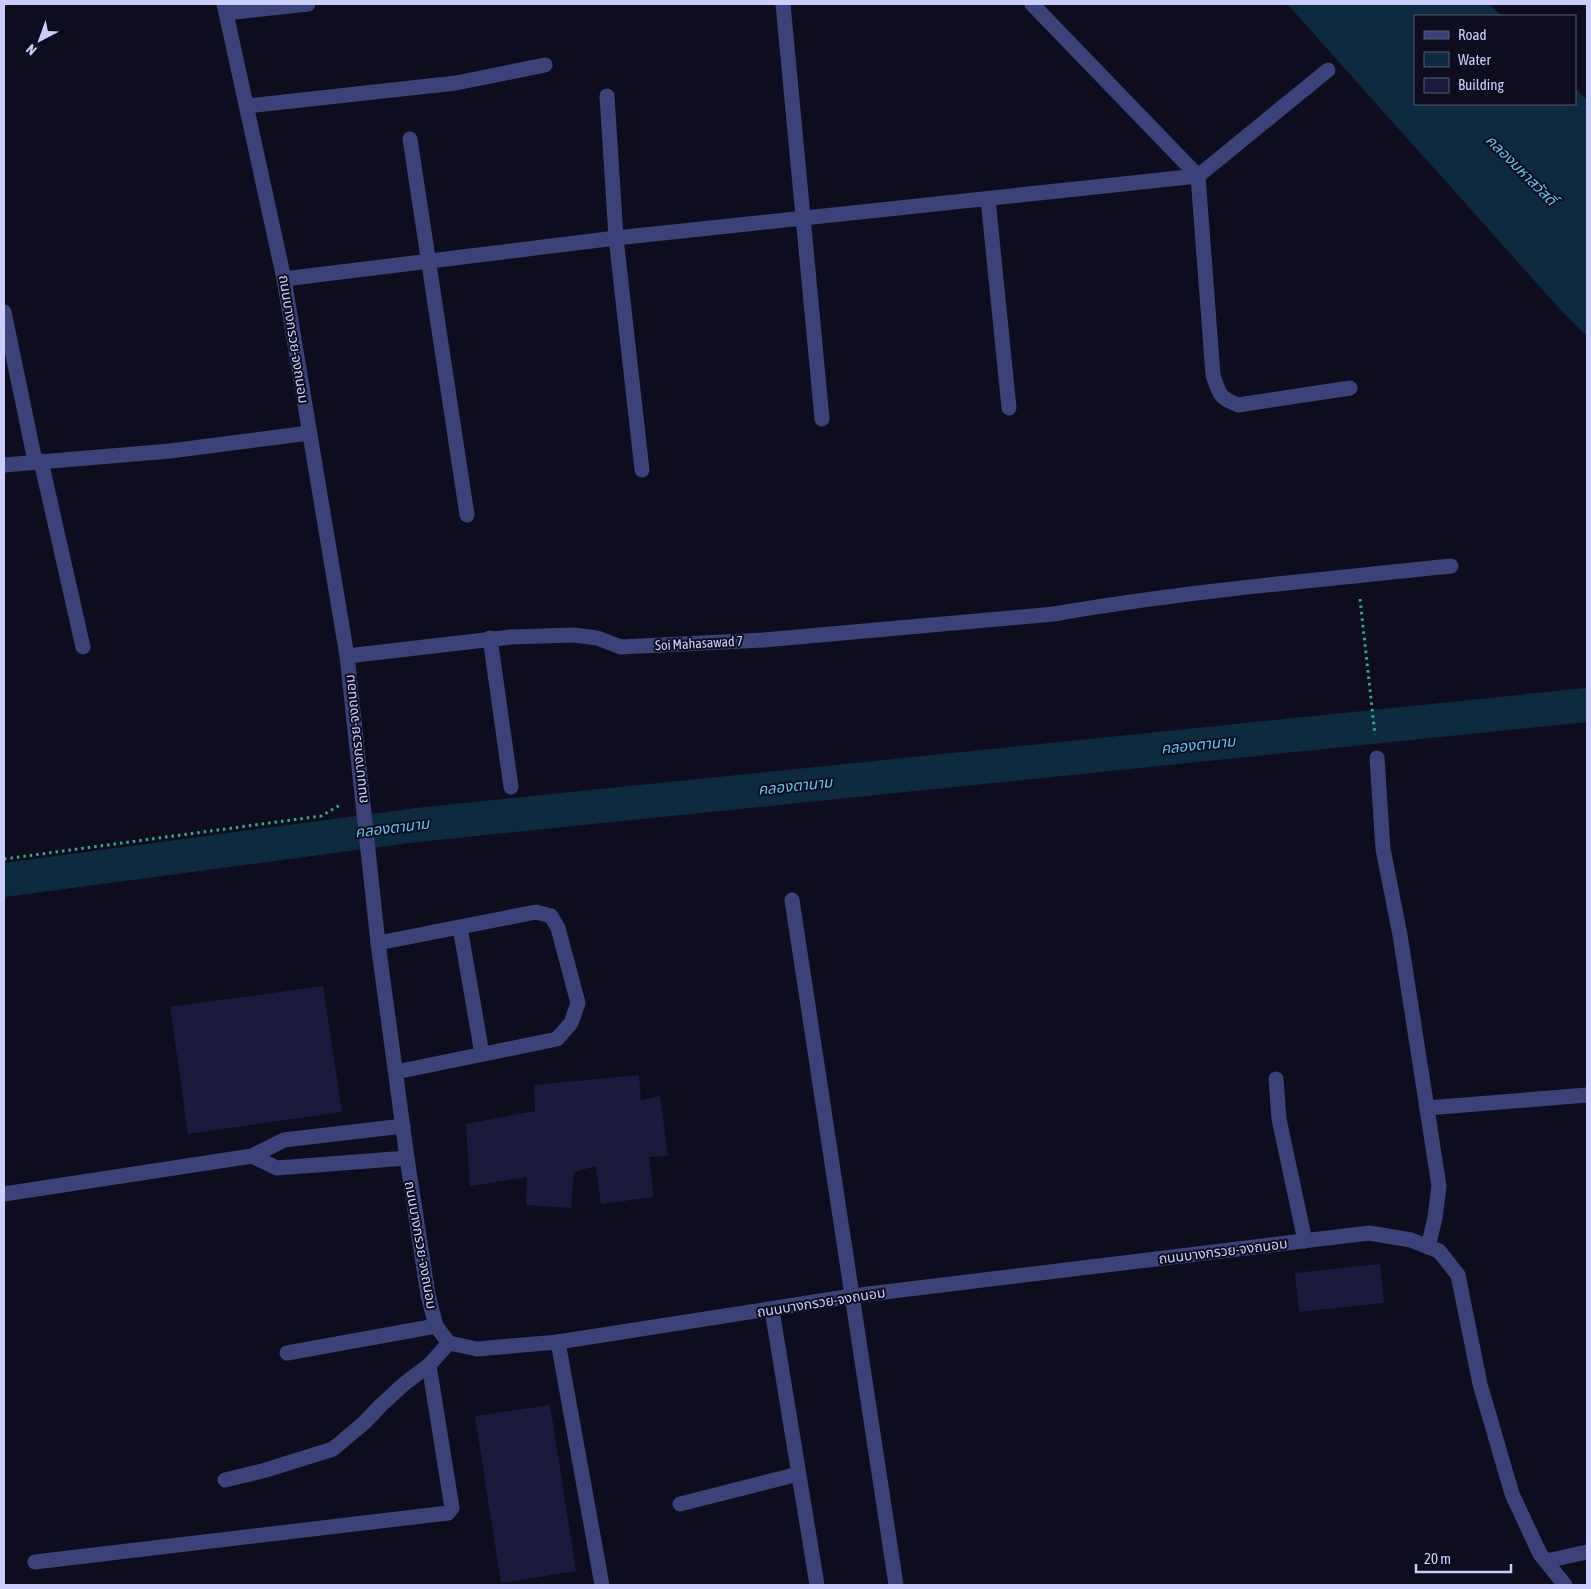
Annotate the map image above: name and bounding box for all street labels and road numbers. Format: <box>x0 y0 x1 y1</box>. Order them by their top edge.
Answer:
street label: ถนนบางกรวย-จงถนอม <box>276 274 312 404</box>
street label: Soi Mahasawad 7 <box>655 633 743 653</box>
street label: ถนนบางกรวย-จงถนอม <box>341 674 371 804</box>
street label: ถนนบางกรวย-จงถนอม <box>402 1180 440 1310</box>
street label: ถนนบางกรวย-จงถนอม <box>1158 1235 1288 1267</box>
street label: ถนนบางกรวย-จงถนอม <box>756 1284 886 1320</box>

